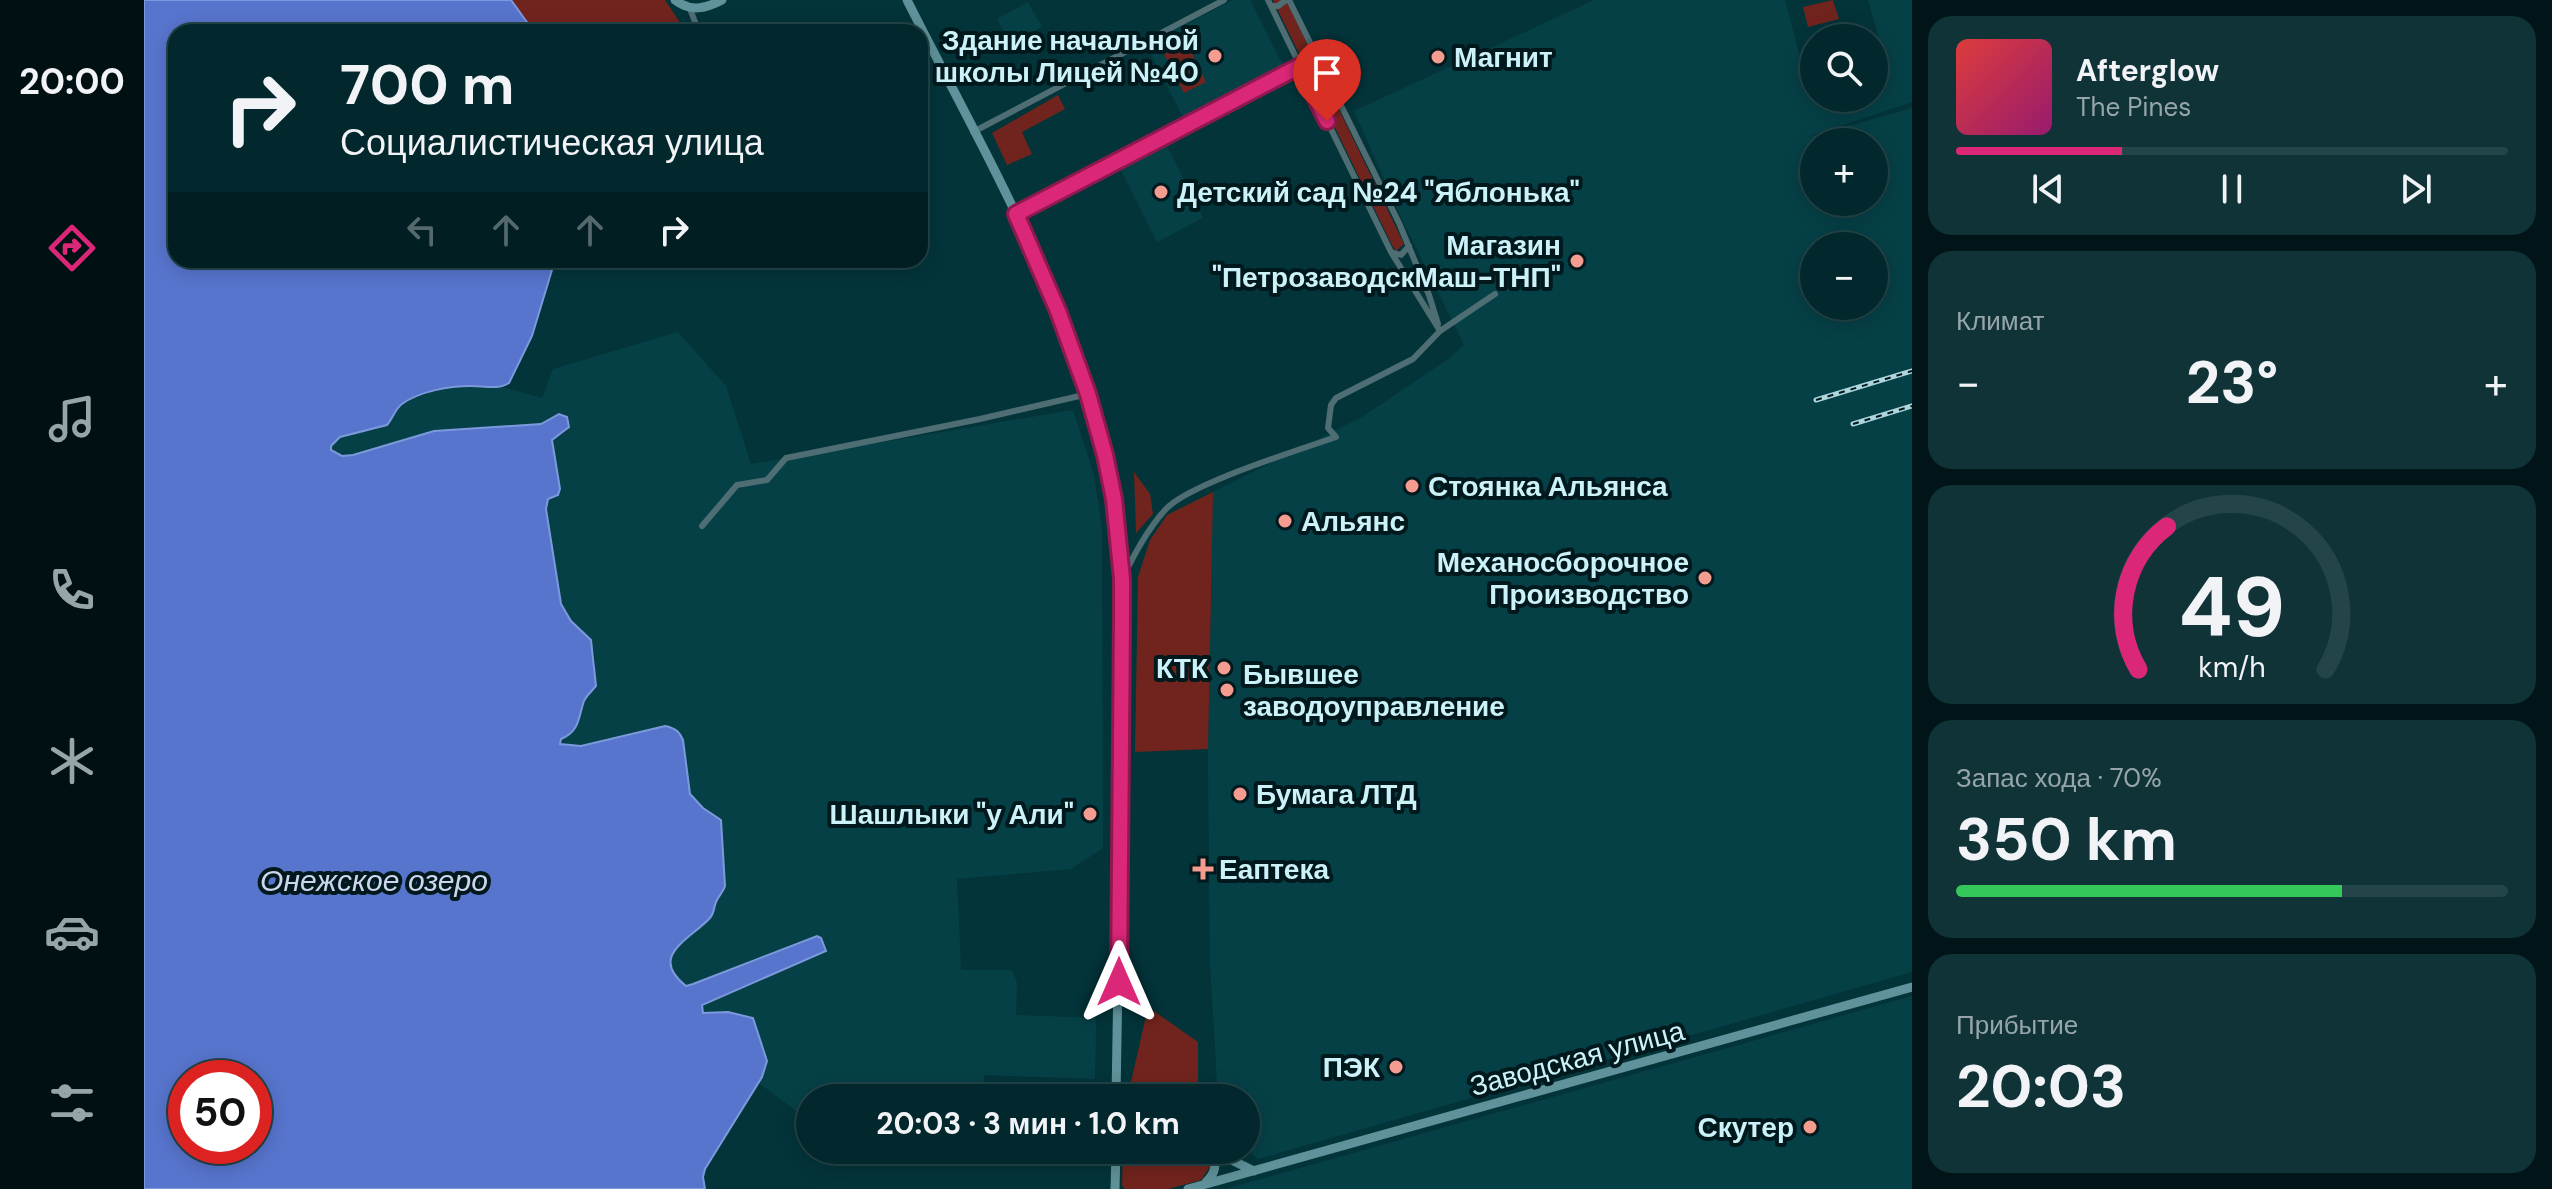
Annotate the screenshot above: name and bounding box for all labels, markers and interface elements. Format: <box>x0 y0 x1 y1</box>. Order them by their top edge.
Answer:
place label: Здание начальной школы Лицей №40 <box>935 22 1199 91</box>
map controls <box>1800 24 1888 320</box>
button: search <box>1800 24 1888 112</box>
pin <box>1293 39 1361 121</box>
place label: Магнит <box>1454 39 1553 76</box>
marker: Здание начальной школы Лицей №40 <box>1206 47 1224 65</box>
text: 700 m <box>340 48 514 121</box>
marker: Магнит <box>1429 48 1447 66</box>
icon: arrive <box>1305 51 1349 95</box>
text: Afterglow <box>2076 51 2219 90</box>
icon: right <box>208 56 312 160</box>
text: 20:00 <box>19 58 125 105</box>
text: The Pines <box>2076 90 2191 124</box>
text: Социалистическая улица <box>340 119 764 166</box>
button: + <box>1800 128 1888 216</box>
icon: previous <box>2026 167 2070 211</box>
icon: pause <box>2210 167 2254 211</box>
icon: next <box>2394 167 2438 211</box>
place label: Детский сад №24 "Яблонька" <box>1177 174 1580 211</box>
marker: Детский сад №24 "Яблонька" <box>1152 183 1170 201</box>
icon: left <box>400 208 444 252</box>
icon: ahead <box>484 208 528 252</box>
icon: ahead <box>568 208 612 252</box>
icon: right <box>652 208 696 252</box>
icon: directions <box>44 220 100 276</box>
place label: Магазин "ПетрозаводскМаш-ТНП" <box>1212 227 1561 296</box>
button: − <box>1800 232 1888 320</box>
marker: Магазин "ПетрозаводскМаш-ТНП" <box>1568 252 1586 270</box>
text: Климат <box>1956 304 2045 338</box>
text: 23° <box>2186 343 2278 422</box>
text: − <box>1956 354 1980 412</box>
text: + <box>2484 354 2508 412</box>
icon: music <box>44 391 100 447</box>
place label: Стоянка Альянса <box>1428 468 1668 505</box>
marker: Стоянка Альянса <box>1403 477 1421 495</box>
place label: Альянс <box>1301 503 1405 540</box>
marker: Альянс <box>1276 512 1294 530</box>
place label: Механосборочное Производство <box>1437 544 1689 613</box>
text: 49 <box>2179 553 2285 662</box>
icon: phone <box>44 562 100 618</box>
marker: Механосборочное Производство <box>1696 569 1714 587</box>
place label: КТК <box>1156 650 1209 687</box>
text: km/h <box>2198 650 2266 687</box>
place label: Бывшее заводоуправление <box>1243 656 1505 725</box>
marker: КТК <box>1215 659 1233 677</box>
marker: Бывшее заводоуправление <box>1218 681 1236 699</box>
icon: climate <box>44 733 100 789</box>
text: Запас хода · 70% <box>1956 761 2162 795</box>
place label: Бумага ЛТД <box>1256 776 1417 813</box>
marker: Бумага ЛТД <box>1231 785 1249 803</box>
place label: Шашлыки "у Али" <box>830 796 1074 833</box>
text: 350 km <box>1956 800 2177 879</box>
marker: Шашлыки "у Али" <box>1081 805 1099 823</box>
place label: Еаптека <box>1219 851 1329 888</box>
marker: Еаптека <box>1194 860 1212 878</box>
water label: Онежское озеро <box>260 861 488 900</box>
icon: car <box>44 904 100 960</box>
position arrow <box>1077 940 1161 1024</box>
text: Прибытие <box>1956 1008 2078 1042</box>
street label: Заводская улица <box>1466 1012 1689 1105</box>
text: 20:03 <box>1956 1047 2126 1126</box>
place label: ПЭК <box>1323 1049 1381 1086</box>
marker: ПЭК <box>1387 1058 1405 1076</box>
speed limit sign: 50 <box>168 1060 272 1164</box>
icon: filters <box>44 1075 100 1131</box>
text: 20:03 · 3 мин · 1.0 km <box>876 1104 1180 1143</box>
place label: Скутер <box>1697 1109 1794 1146</box>
marker: Скутер <box>1801 1118 1819 1136</box>

